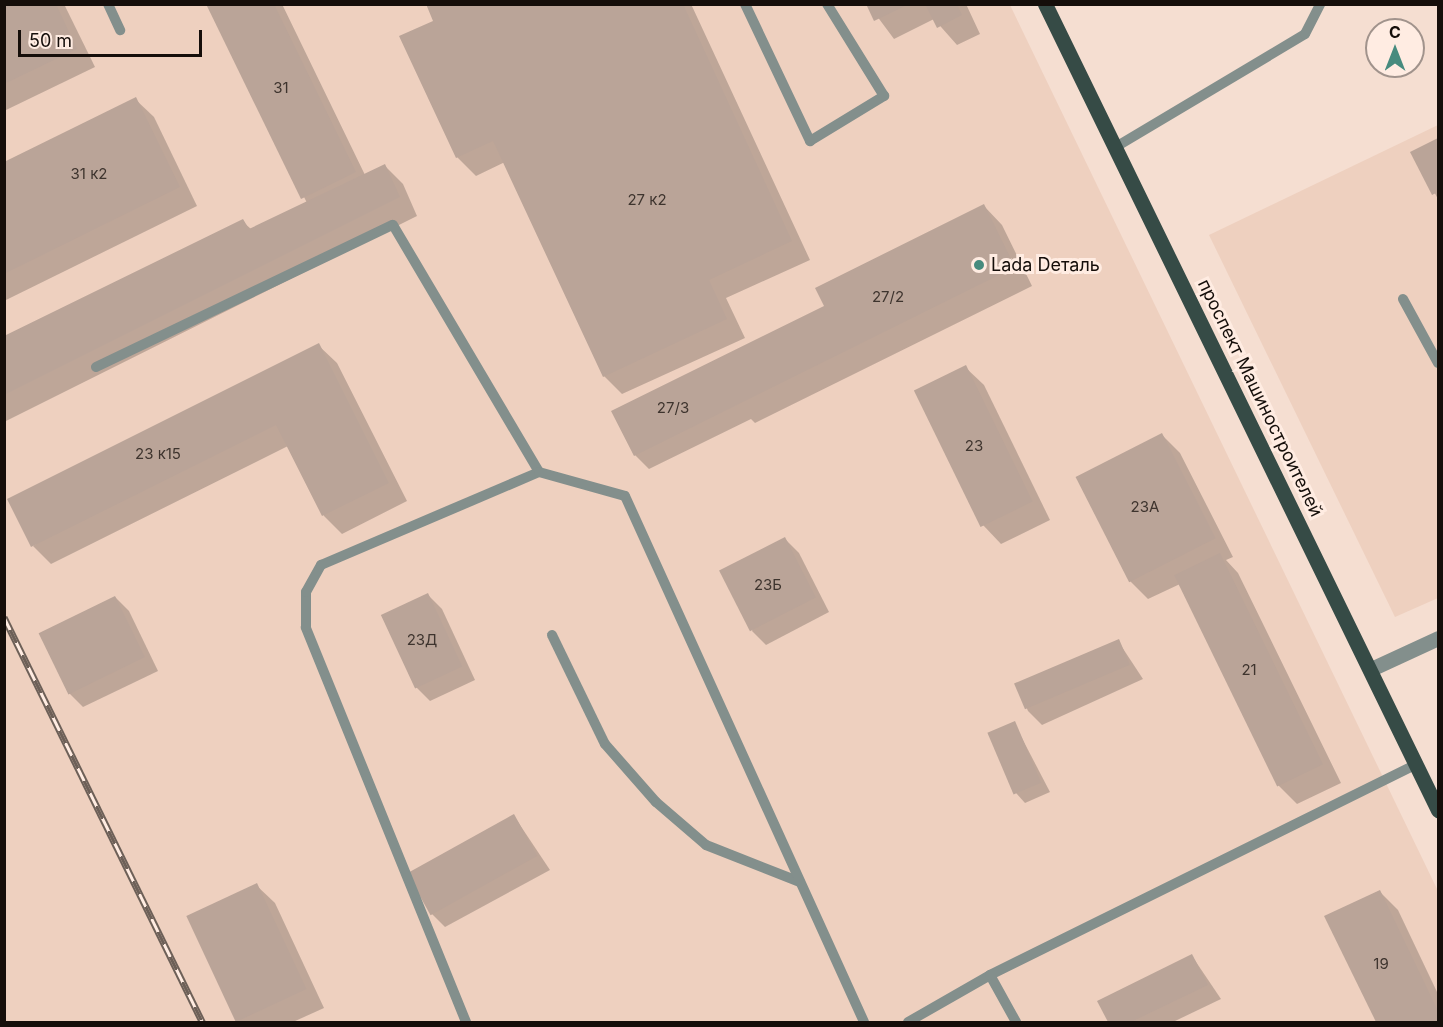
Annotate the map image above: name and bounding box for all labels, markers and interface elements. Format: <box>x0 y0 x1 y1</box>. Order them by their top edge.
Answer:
scale bar <box>21 18 206 56</box>
north arrow <box>1365 18 1425 78</box>
text: С <box>1389 22 1401 42</box>
text: 50 m <box>29 30 72 51</box>
house number: 31 <box>273 79 289 97</box>
house number: 31 к2 <box>71 165 107 183</box>
house number: 27 к2 <box>627 191 667 209</box>
place label: Lada Dеталь <box>991 254 1100 276</box>
marker: Lada Dеталь <box>972 258 986 272</box>
street label: проспект Машиностроителей <box>1193 276 1327 520</box>
house number: 27/2 <box>872 288 904 306</box>
house number: 27/3 <box>657 399 689 417</box>
house number: 23 <box>965 437 983 455</box>
house number: 23 к15 <box>135 445 181 463</box>
house number: 23А <box>1131 498 1159 516</box>
house number: 23Б <box>754 576 782 594</box>
house number: 23Д <box>407 631 437 649</box>
house number: 21 <box>1241 661 1257 679</box>
house number: 19 <box>1373 955 1389 973</box>

